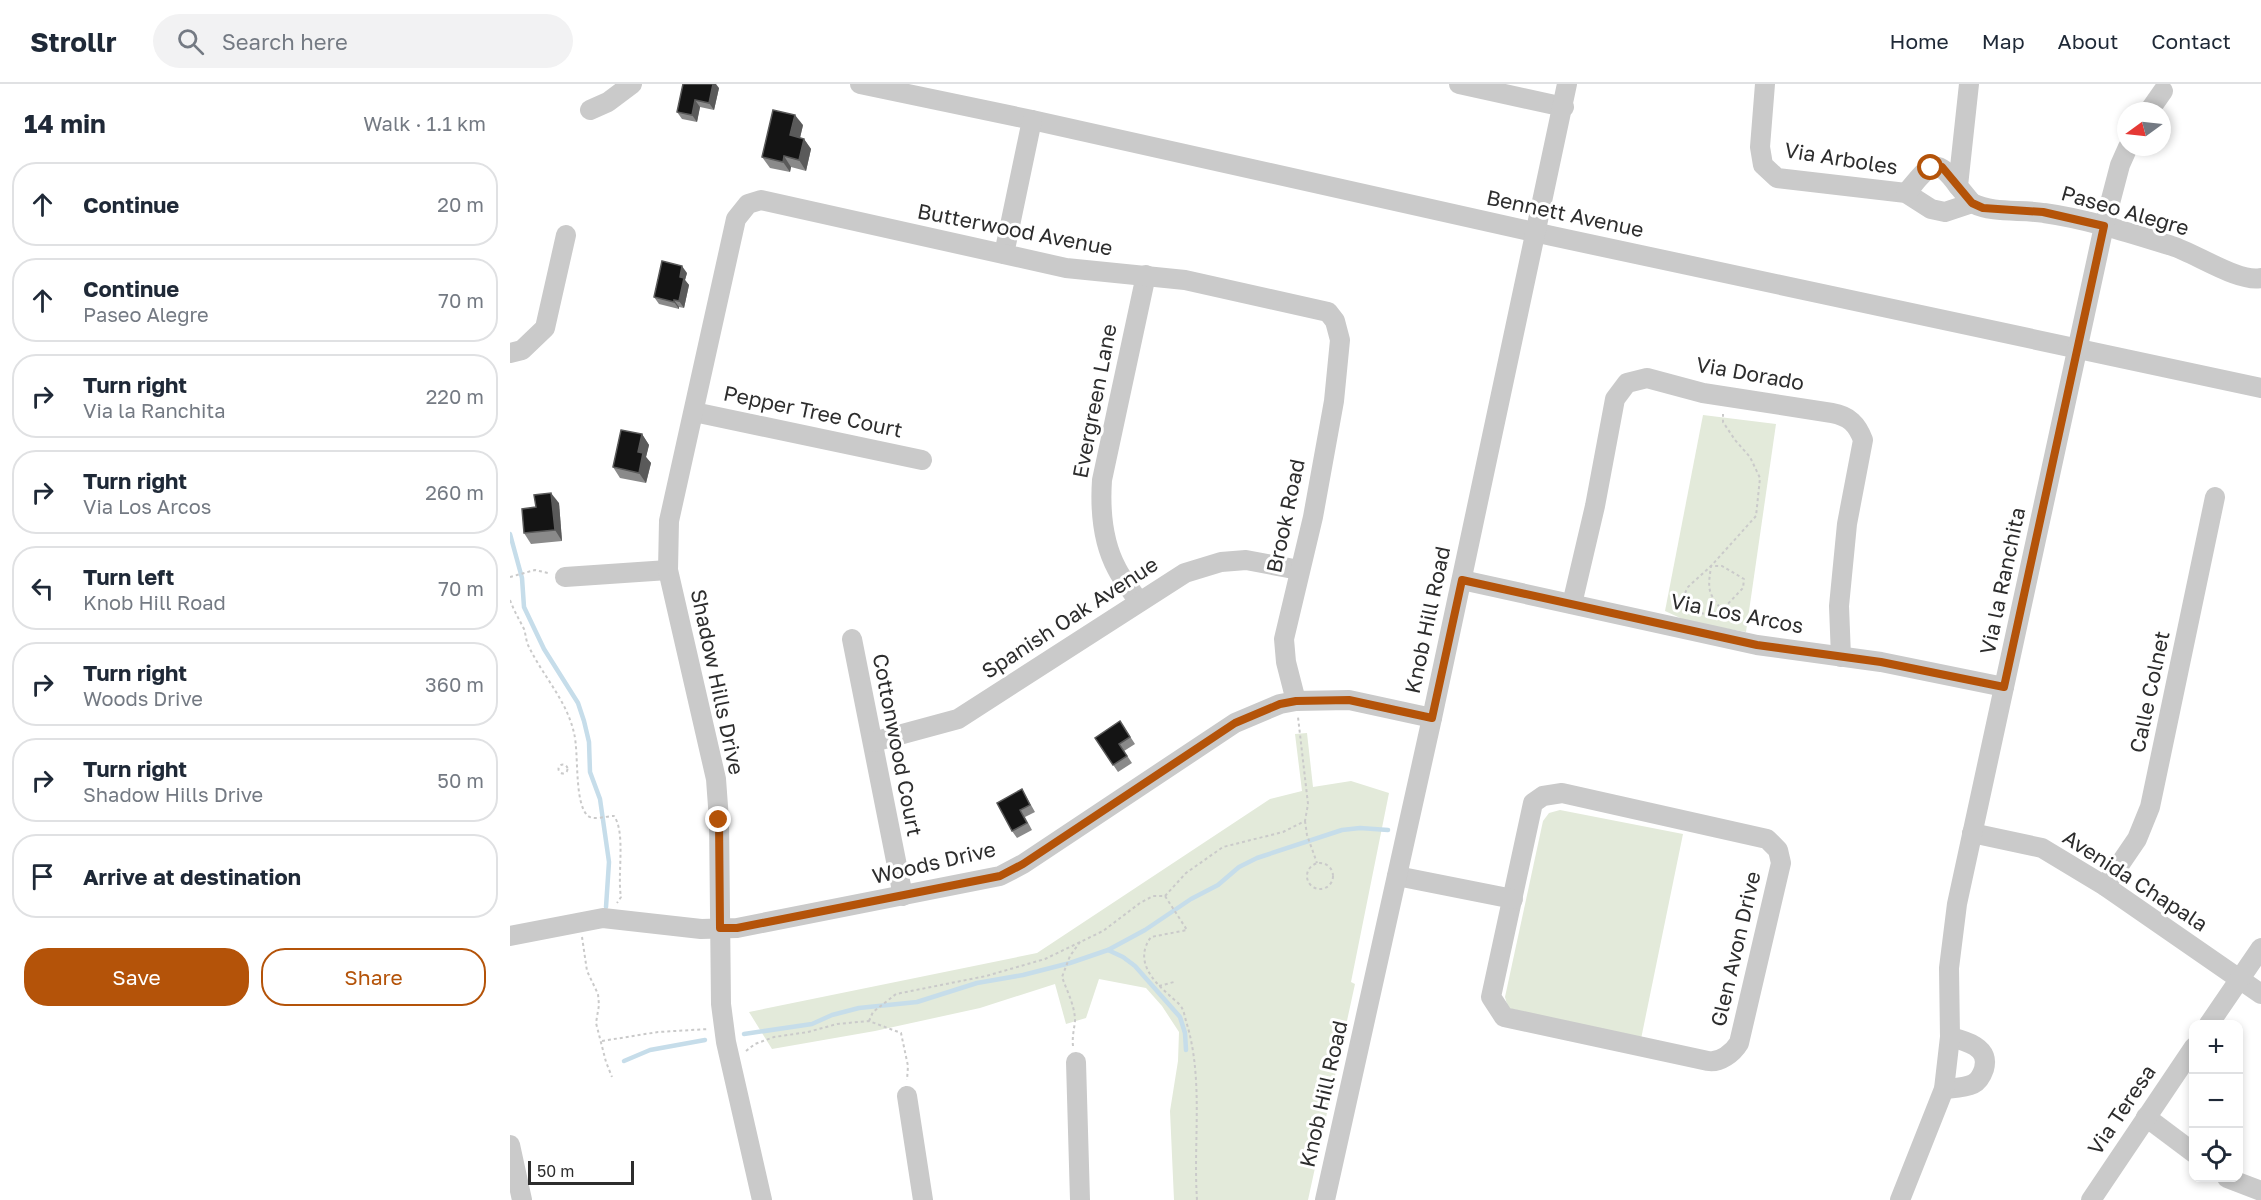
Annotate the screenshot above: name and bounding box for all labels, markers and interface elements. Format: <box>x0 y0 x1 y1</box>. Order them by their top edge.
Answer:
search box <box>153 14 573 68</box>
text: Strollr <box>30 25 117 58</box>
icon: search <box>174 25 207 58</box>
text: Search here <box>222 28 348 55</box>
text: Home <box>1889 28 1949 54</box>
text: Map <box>1982 28 2025 54</box>
text: About <box>2058 28 2118 54</box>
text: Contact <box>2151 28 2231 54</box>
north arrow <box>2117 102 2171 156</box>
text: 14 min <box>24 108 106 139</box>
text: Walk · 1.1 km <box>363 111 486 135</box>
street label: Via Arboles <box>1783 136 1900 180</box>
route start <box>1917 154 1943 180</box>
street label: Paseo Alegre <box>2058 179 2192 241</box>
street label: Bennett Avenue <box>1484 184 1646 242</box>
icon: ahead <box>26 188 59 221</box>
text: Continue <box>83 191 179 218</box>
text: 20 m <box>437 192 484 216</box>
street label: Butterwood Avenue <box>915 197 1115 261</box>
text: Continue <box>83 275 179 302</box>
icon: ahead <box>26 284 59 317</box>
text: 70 m <box>438 288 484 312</box>
text: Paseo Alegre <box>83 302 209 326</box>
street label: Evergreen Lane <box>1066 321 1122 480</box>
street label: Via Dorado <box>1694 351 1806 395</box>
text: Turn right <box>83 371 187 398</box>
street label: Pepper Tree Court <box>721 379 905 443</box>
icon: right <box>26 380 59 413</box>
text: 220 m <box>426 384 484 408</box>
text: Via la Ranchita <box>83 398 226 422</box>
street label: Brook Road <box>1260 456 1310 575</box>
text: Turn right <box>83 467 187 494</box>
icon: right <box>26 476 59 509</box>
text: 260 m <box>425 480 484 504</box>
text: Via Los Arcos <box>83 494 211 518</box>
street label: Via la Ranchita <box>1974 505 2030 657</box>
street label: Knob Hill Road <box>1399 544 1455 696</box>
street label: Spanish Oak Avenue <box>977 551 1162 684</box>
text: Turn left <box>83 563 174 590</box>
icon: left <box>26 572 59 605</box>
text: 70 m <box>438 576 484 600</box>
street label: Shadow Hills Drive <box>686 587 750 777</box>
street label: Via Los Arcos <box>1669 587 1806 639</box>
text: Knob Hill Road <box>83 590 226 614</box>
street label: Calle Colnet <box>2123 628 2175 755</box>
street label: Cottonwood Court <box>868 651 928 838</box>
text: Turn right <box>83 659 187 686</box>
icon: right <box>26 668 59 701</box>
text: 360 m <box>425 672 484 696</box>
text: Woods Drive <box>83 686 203 710</box>
text: Turn right <box>83 755 187 782</box>
icon: right <box>26 764 59 797</box>
text: 50 m <box>437 768 484 792</box>
text: Shadow Hills Drive <box>83 782 263 806</box>
route end <box>705 806 731 832</box>
street label: Avenida Chapala <box>2058 824 2213 937</box>
street label: Woods Drive <box>870 835 998 889</box>
icon: arrive <box>26 860 59 893</box>
text: Arrive at destination <box>83 863 301 890</box>
street label: Glen Avon Drive <box>1705 869 1766 1029</box>
button: Save <box>24 948 249 1006</box>
button: Share <box>261 948 486 1006</box>
street label: Knob Hill Road <box>1293 1018 1353 1170</box>
map controls <box>2189 1020 2243 1182</box>
button: + <box>2189 1020 2243 1074</box>
street label: Via Teresa <box>2082 1059 2161 1160</box>
button: − <box>2189 1074 2243 1128</box>
button: locate <box>2189 1128 2243 1182</box>
scale bar <box>528 1158 634 1186</box>
text: 50 m <box>537 1161 574 1181</box>

